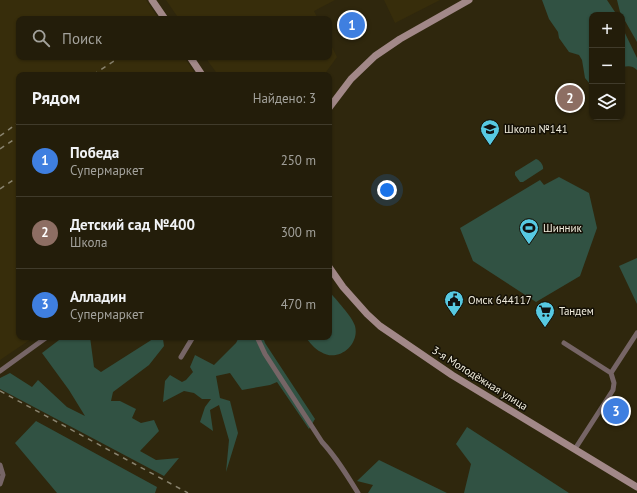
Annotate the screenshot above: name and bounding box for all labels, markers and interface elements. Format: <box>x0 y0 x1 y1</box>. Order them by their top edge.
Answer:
pin: 1 <box>339 10 365 40</box>
map controls <box>589 12 625 120</box>
button: + <box>589 12 625 48</box>
search box <box>16 16 332 60</box>
icon: search <box>30 27 52 49</box>
text: Поиск <box>62 29 102 48</box>
button: − <box>589 48 625 84</box>
pin: 2 <box>557 83 583 113</box>
button: layers <box>589 84 625 120</box>
text: Рядом <box>32 87 80 109</box>
text: Найдено: 3 <box>253 90 316 107</box>
school or university icon: Школа №141 <box>479 118 501 146</box>
place label: Школа №141 <box>504 122 568 136</box>
text: Победа <box>70 143 119 162</box>
text: 1 <box>41 152 49 169</box>
text: 250 m <box>281 152 316 169</box>
text: Супермаркет <box>70 162 144 179</box>
your location <box>377 180 397 200</box>
text: Детский сад №400 <box>70 215 195 234</box>
sports icon: Шинник <box>518 217 540 245</box>
place label: Шинник <box>543 221 583 235</box>
text: 2 <box>41 224 49 241</box>
text: 300 m <box>281 224 316 241</box>
text: Школа <box>70 234 107 251</box>
text: Алладин <box>70 287 126 306</box>
public building icon: Омск 644117 <box>443 289 465 317</box>
place label: Омск 644117 <box>468 293 532 307</box>
text: 3 <box>41 296 49 313</box>
text: 470 m <box>281 296 316 313</box>
supermarket icon: Тандем <box>534 300 556 328</box>
place label: Тандем <box>559 304 594 318</box>
text: Супермаркет <box>70 306 144 323</box>
street label: 3-я Молодёжная улица <box>430 343 530 413</box>
pin: 3 <box>603 396 629 426</box>

